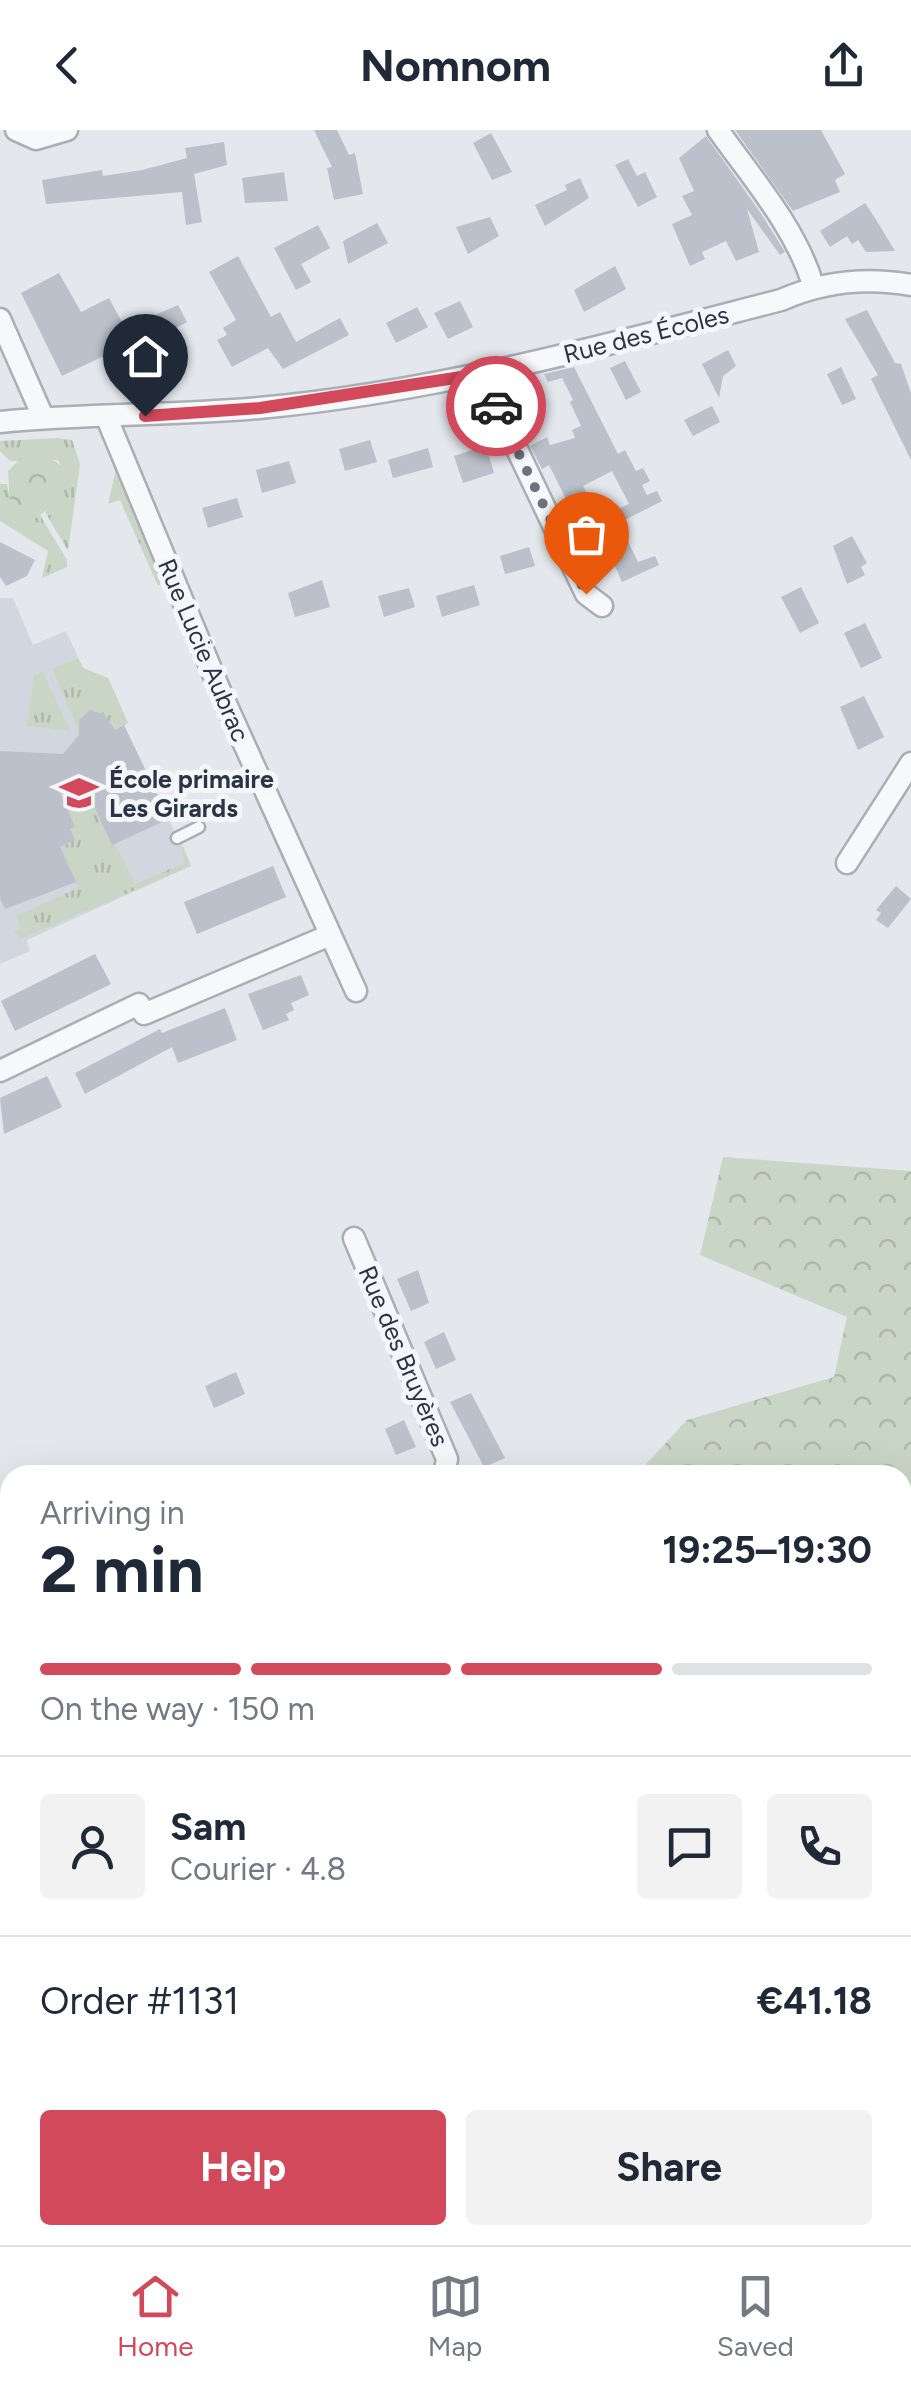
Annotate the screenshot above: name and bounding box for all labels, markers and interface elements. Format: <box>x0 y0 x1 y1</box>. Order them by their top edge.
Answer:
icon: back <box>40 38 95 93</box>
text: Nomnom <box>360 38 551 92</box>
icon: share <box>816 38 871 93</box>
street label: Rue des Écoles <box>560 299 732 369</box>
pin <box>103 314 188 417</box>
icon: home <box>118 329 173 384</box>
courier <box>446 356 546 456</box>
icon: car <box>469 379 524 434</box>
pin <box>544 492 629 595</box>
icon: bag <box>559 507 614 562</box>
street label: Rue Lucie Aubrac <box>152 554 256 746</box>
place label: École primaire Les Girards <box>109 764 274 823</box>
school or university icon: École primaire Les Girards <box>58 772 100 814</box>
street label: Rue des Bruyères <box>352 1261 456 1451</box>
text: Arriving in <box>40 1494 185 1532</box>
text: 19:25–19:30 <box>662 1527 872 1573</box>
text: 2 min <box>40 1530 204 1608</box>
text: On the way · 150 m <box>40 1690 315 1728</box>
button: person <box>40 1794 145 1899</box>
button: chat <box>637 1794 742 1899</box>
button: phone <box>767 1794 872 1899</box>
text: Sam <box>170 1804 246 1850</box>
text: Courier · 4.8 <box>170 1850 346 1888</box>
text: Order #1131 <box>40 1978 239 2024</box>
text: €41.18 <box>757 1978 872 2024</box>
button: Help <box>40 2110 446 2225</box>
button: Share <box>466 2110 872 2225</box>
tab: Home <box>117 2269 193 2363</box>
tab: Map <box>428 2269 483 2363</box>
tab: Saved <box>717 2269 794 2363</box>

